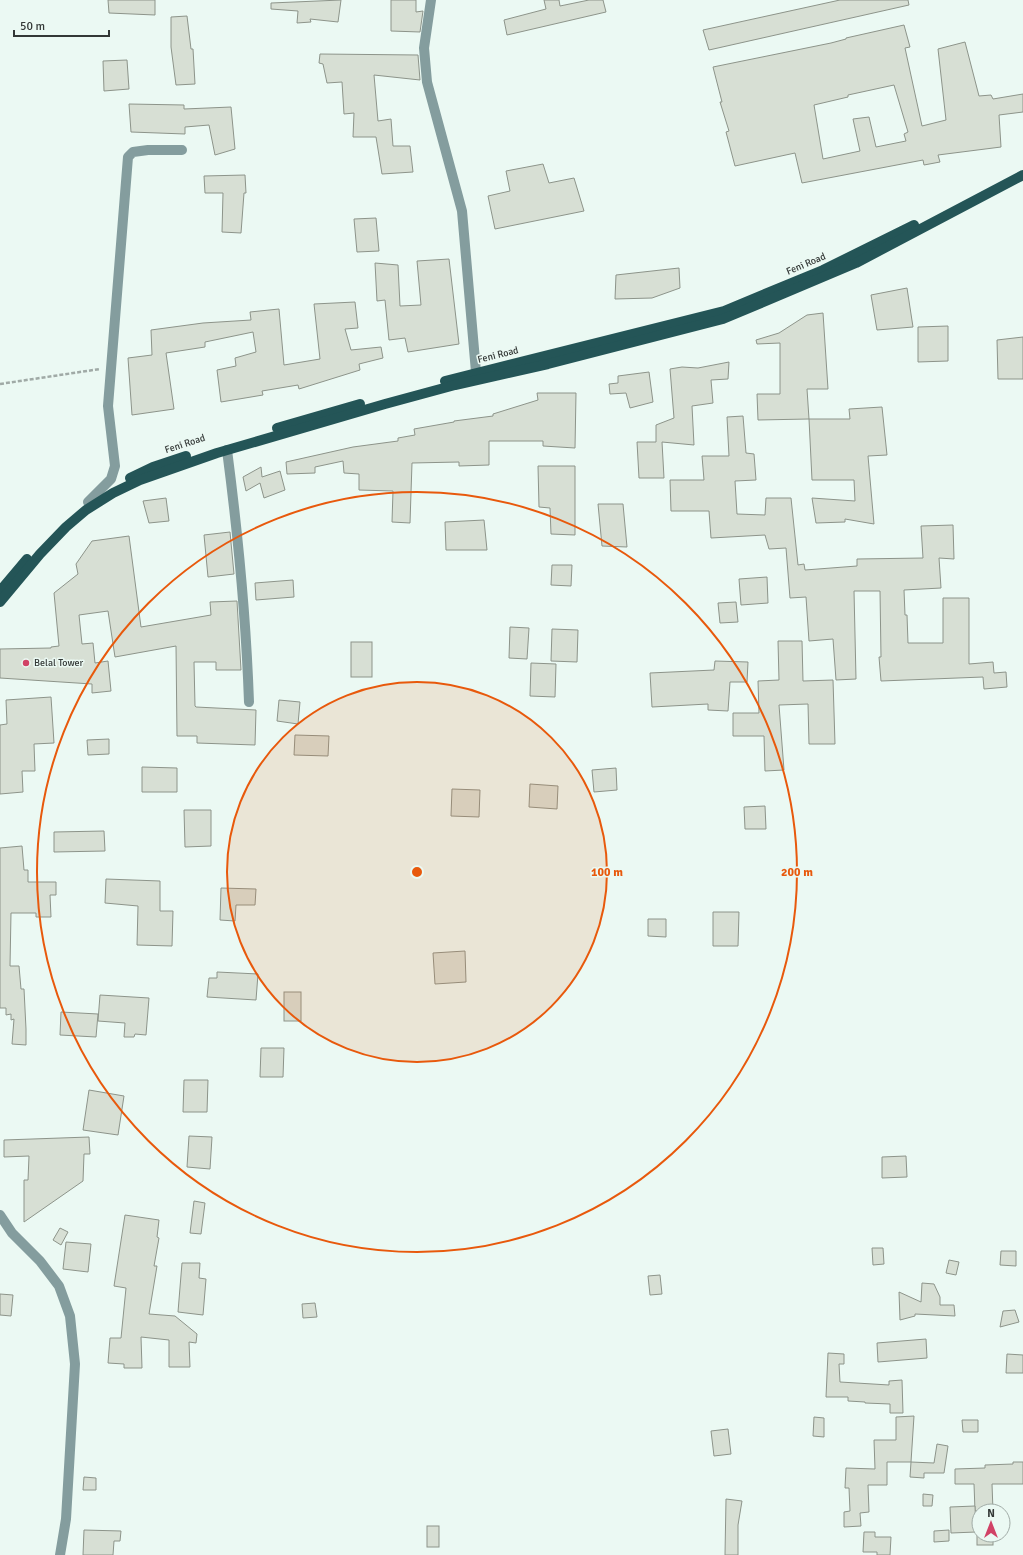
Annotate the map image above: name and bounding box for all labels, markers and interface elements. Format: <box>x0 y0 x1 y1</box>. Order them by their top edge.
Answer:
scale bar <box>14 12 109 38</box>
text: 50 m <box>20 19 45 34</box>
street label: Feni Road <box>784 250 828 278</box>
street label: Feni Road <box>476 344 520 366</box>
street label: Feni Road <box>163 432 207 456</box>
place label: Belal Tower <box>34 657 83 669</box>
marker: Belal Tower <box>21 658 31 668</box>
centre of rings <box>410 865 424 879</box>
text: 100 m <box>591 865 623 880</box>
text: 200 m <box>781 865 813 880</box>
north arrow <box>971 1503 1011 1543</box>
text: N <box>987 1507 995 1520</box>

